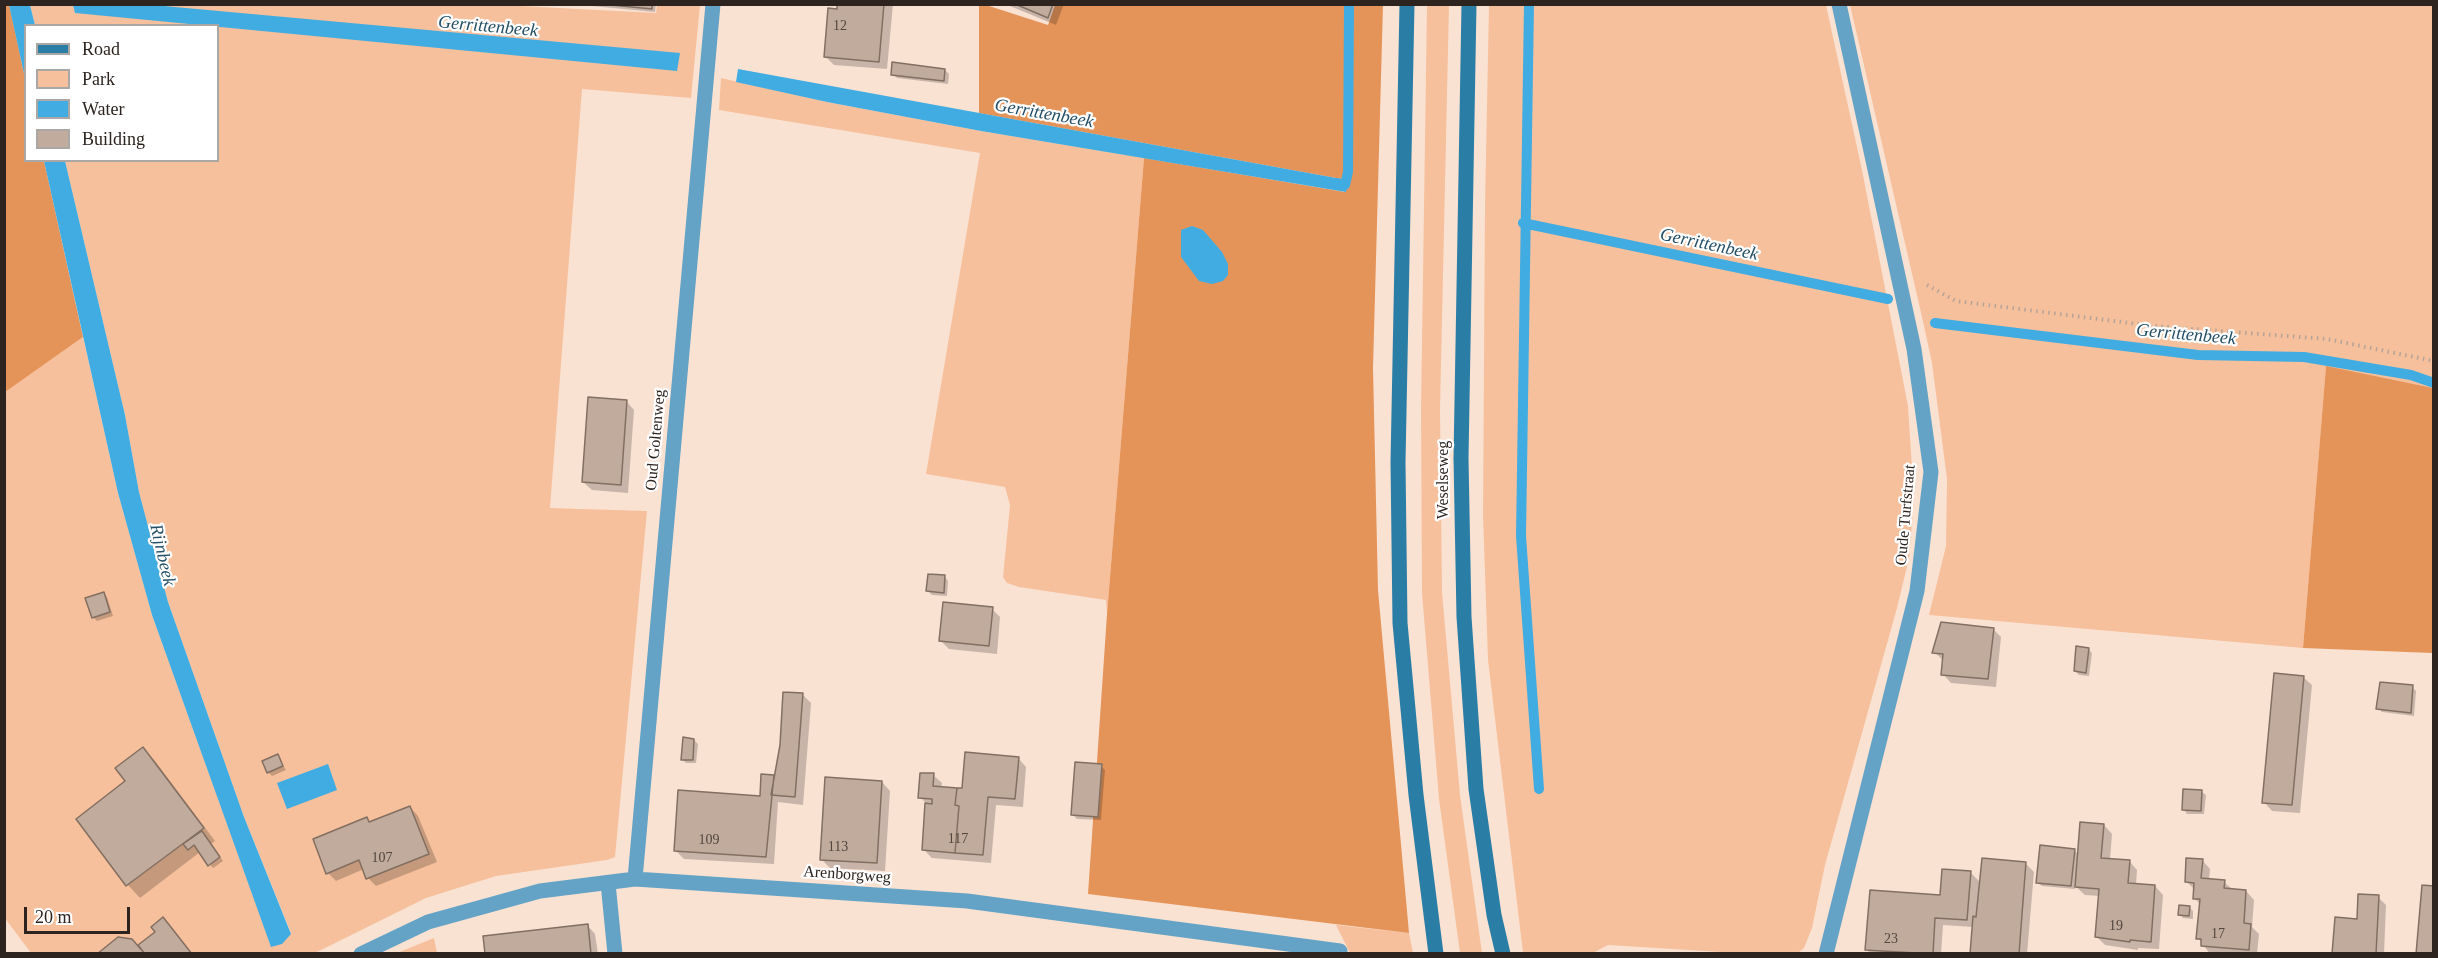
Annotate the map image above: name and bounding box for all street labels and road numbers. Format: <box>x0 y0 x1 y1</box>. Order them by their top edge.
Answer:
street label: Oud Goltenweg <box>642 388 670 492</box>
street label: Weselseweg <box>1434 441 1454 519</box>
street label: Oude Turfstraat <box>1892 464 1920 566</box>
street label: Arenborgweg <box>803 862 891 888</box>

